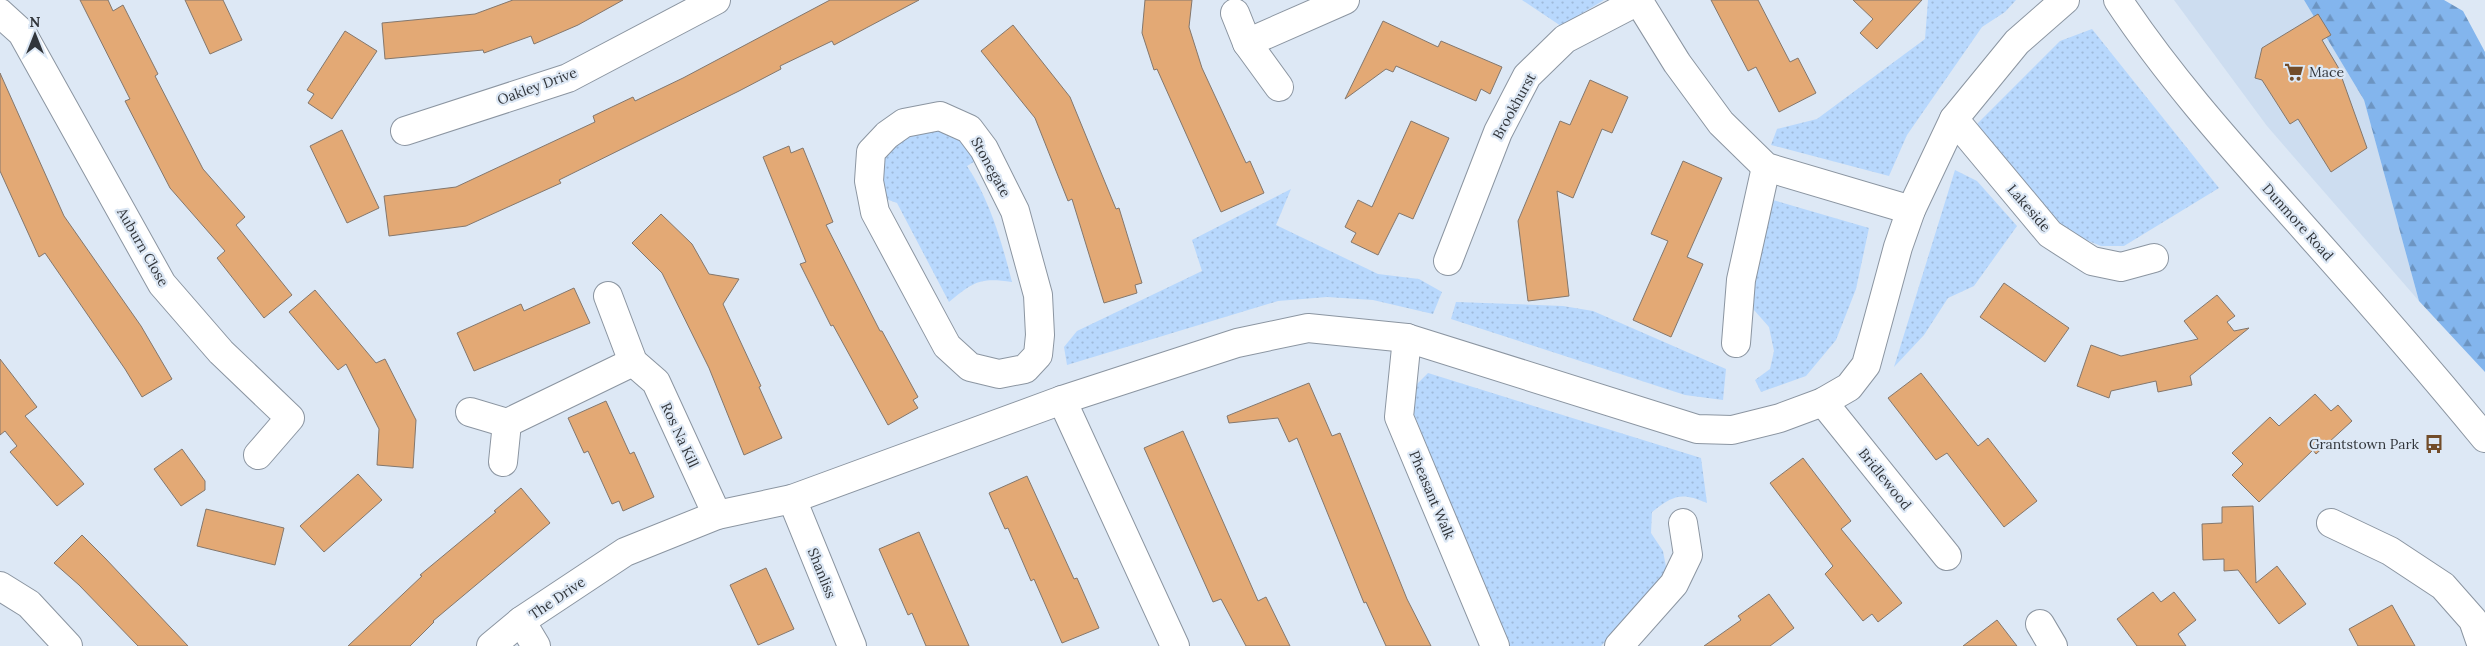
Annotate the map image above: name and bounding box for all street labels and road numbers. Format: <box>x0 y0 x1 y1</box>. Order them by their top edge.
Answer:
street label: Oakley Drive <box>495 63 580 109</box>
street label: Brookhurst <box>1488 69 1540 142</box>
street label: Stonegate <box>967 134 1015 200</box>
street label: Dunmore Road <box>2259 180 2337 264</box>
street label: Lakeside <box>2004 181 2055 236</box>
street label: Auburn Close <box>113 204 173 290</box>
street label: Ros Na Kill <box>657 400 703 471</box>
street label: Bridlewood <box>1855 445 1915 513</box>
street label: Pheasant Walk <box>1405 448 1459 543</box>
street label: Shanliss <box>804 545 840 601</box>
street label: The Drive <box>526 573 589 623</box>

